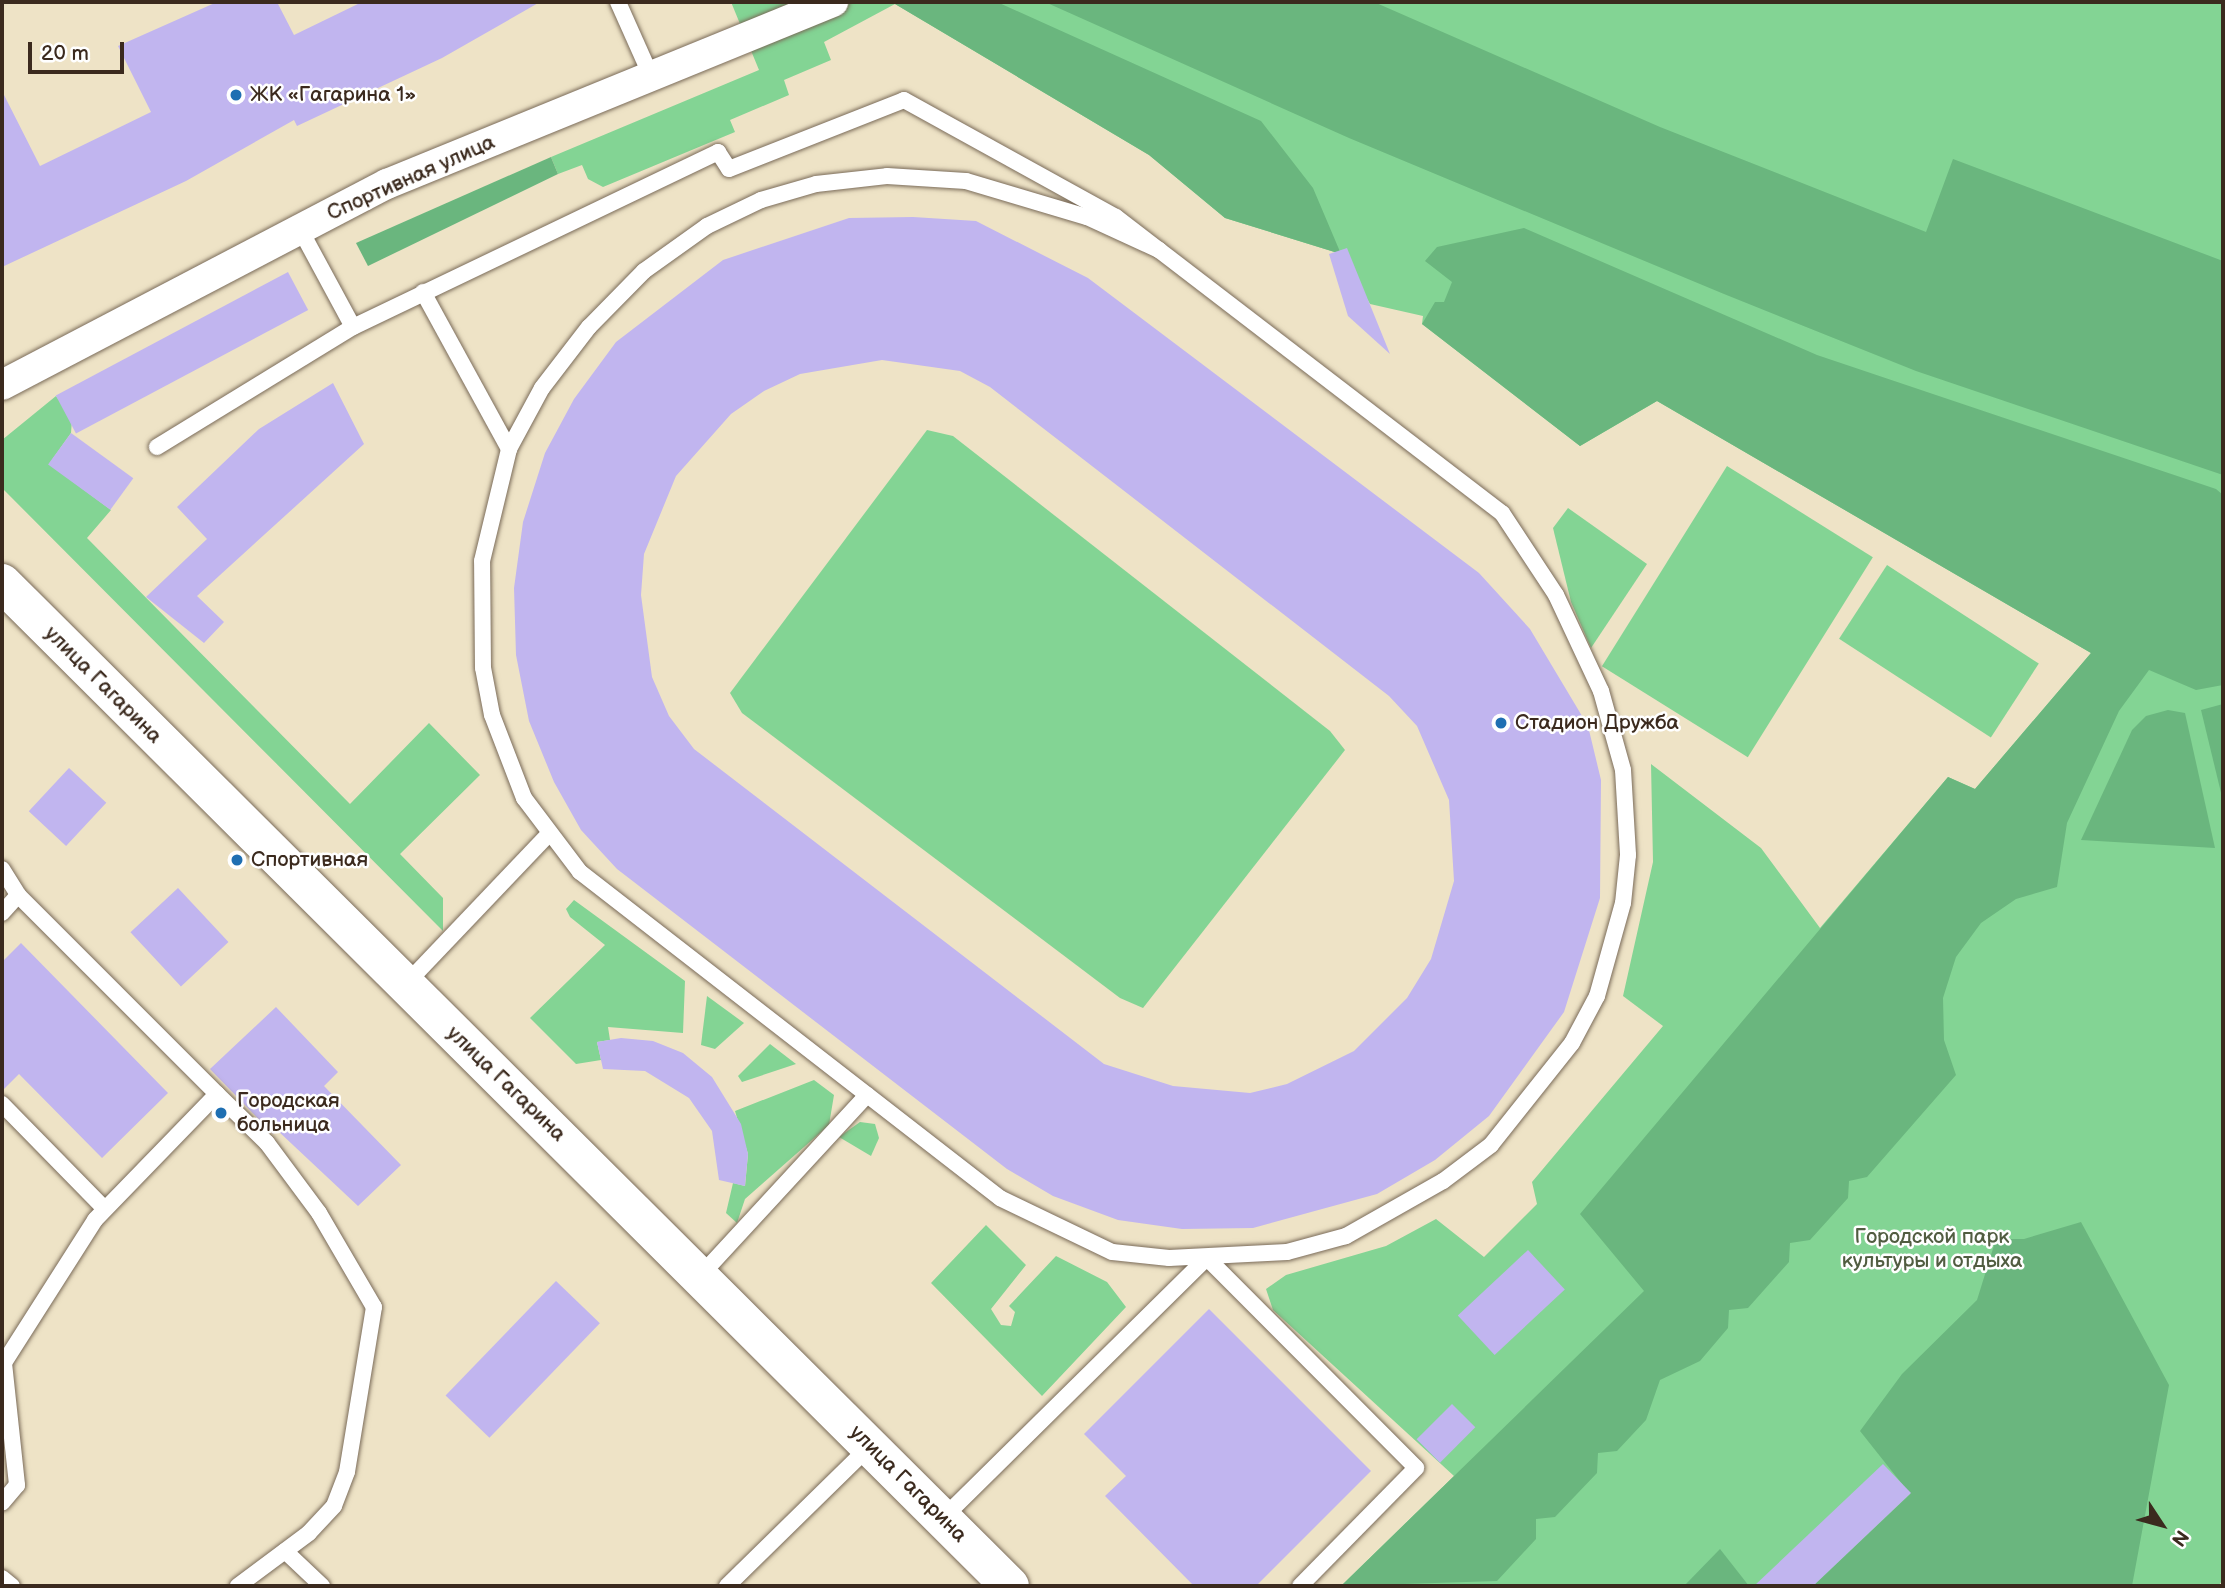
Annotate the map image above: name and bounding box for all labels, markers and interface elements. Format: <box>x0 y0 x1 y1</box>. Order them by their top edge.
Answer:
scale bar <box>32 28 128 72</box>
text: 20 m <box>41 41 89 66</box>
place label: ЖК «Гагарина 1» <box>250 82 416 108</box>
marker: ЖК «Гагарина 1» <box>228 87 244 103</box>
street label: Спортивная улица <box>323 130 499 226</box>
street label: улица Гагарина <box>39 621 167 749</box>
place label: Стадион Дружба <box>1515 710 1679 736</box>
marker: Стадион Дружба <box>1493 715 1509 731</box>
place label: Спортивная <box>251 847 368 873</box>
marker: Спортивная <box>229 852 245 868</box>
street label: улица Гагарина <box>441 1021 571 1147</box>
place label: Городская больница <box>237 1088 340 1138</box>
marker: Городская больница <box>211 1103 231 1123</box>
park label: Городской парк культуры и отдыха <box>1842 1224 2022 1274</box>
street label: улица Гагарина <box>844 1420 972 1548</box>
north arrow <box>2127 1490 2197 1560</box>
text: N <box>2166 1525 2193 1550</box>

